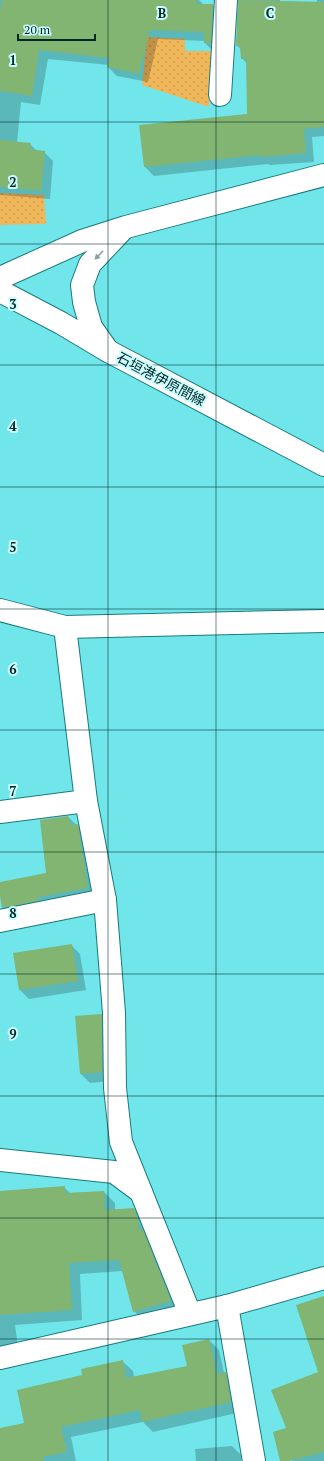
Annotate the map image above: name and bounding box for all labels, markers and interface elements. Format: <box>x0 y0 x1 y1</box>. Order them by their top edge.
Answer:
text: B <box>158 4 166 22</box>
text: C <box>266 4 274 22</box>
scale bar <box>18 16 95 42</box>
text: 20 m <box>24 22 51 37</box>
text: 1 <box>9 51 17 69</box>
text: 2 <box>9 173 17 191</box>
one-way arrow <box>94 250 103 260</box>
text: 3 <box>9 295 17 313</box>
street label: 石垣港伊原間線 <box>114 347 209 410</box>
text: 4 <box>9 417 17 435</box>
text: 5 <box>9 538 17 556</box>
text: 6 <box>9 660 17 678</box>
text: 7 <box>9 782 17 800</box>
text: 8 <box>9 904 17 922</box>
text: 9 <box>9 1025 17 1043</box>

